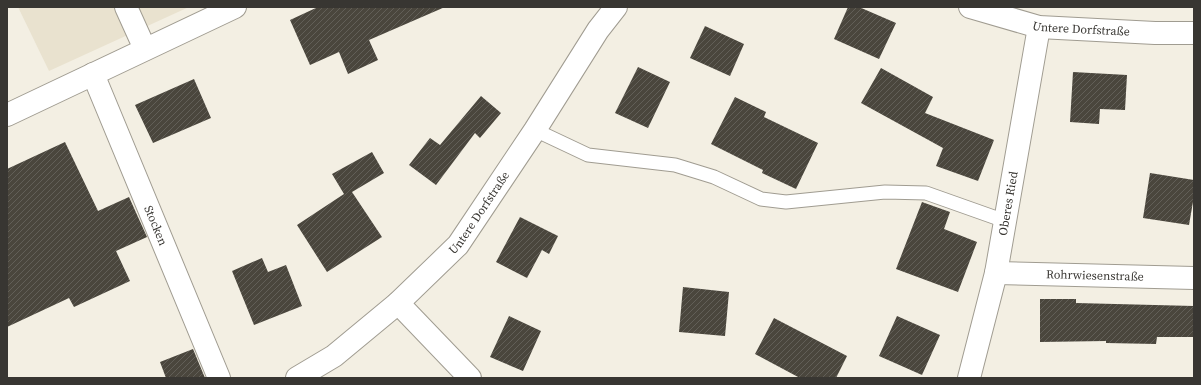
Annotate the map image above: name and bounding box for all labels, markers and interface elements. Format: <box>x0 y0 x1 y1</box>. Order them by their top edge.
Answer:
street label: Untere Dorfstraße <box>1030 17 1130 40</box>
street label: Untere Dorfstraße <box>445 168 513 258</box>
street label: Oberes Ried <box>995 170 1022 237</box>
street label: Stocken <box>140 203 171 248</box>
street label: Rohrwiesenstraße <box>1046 266 1144 285</box>

